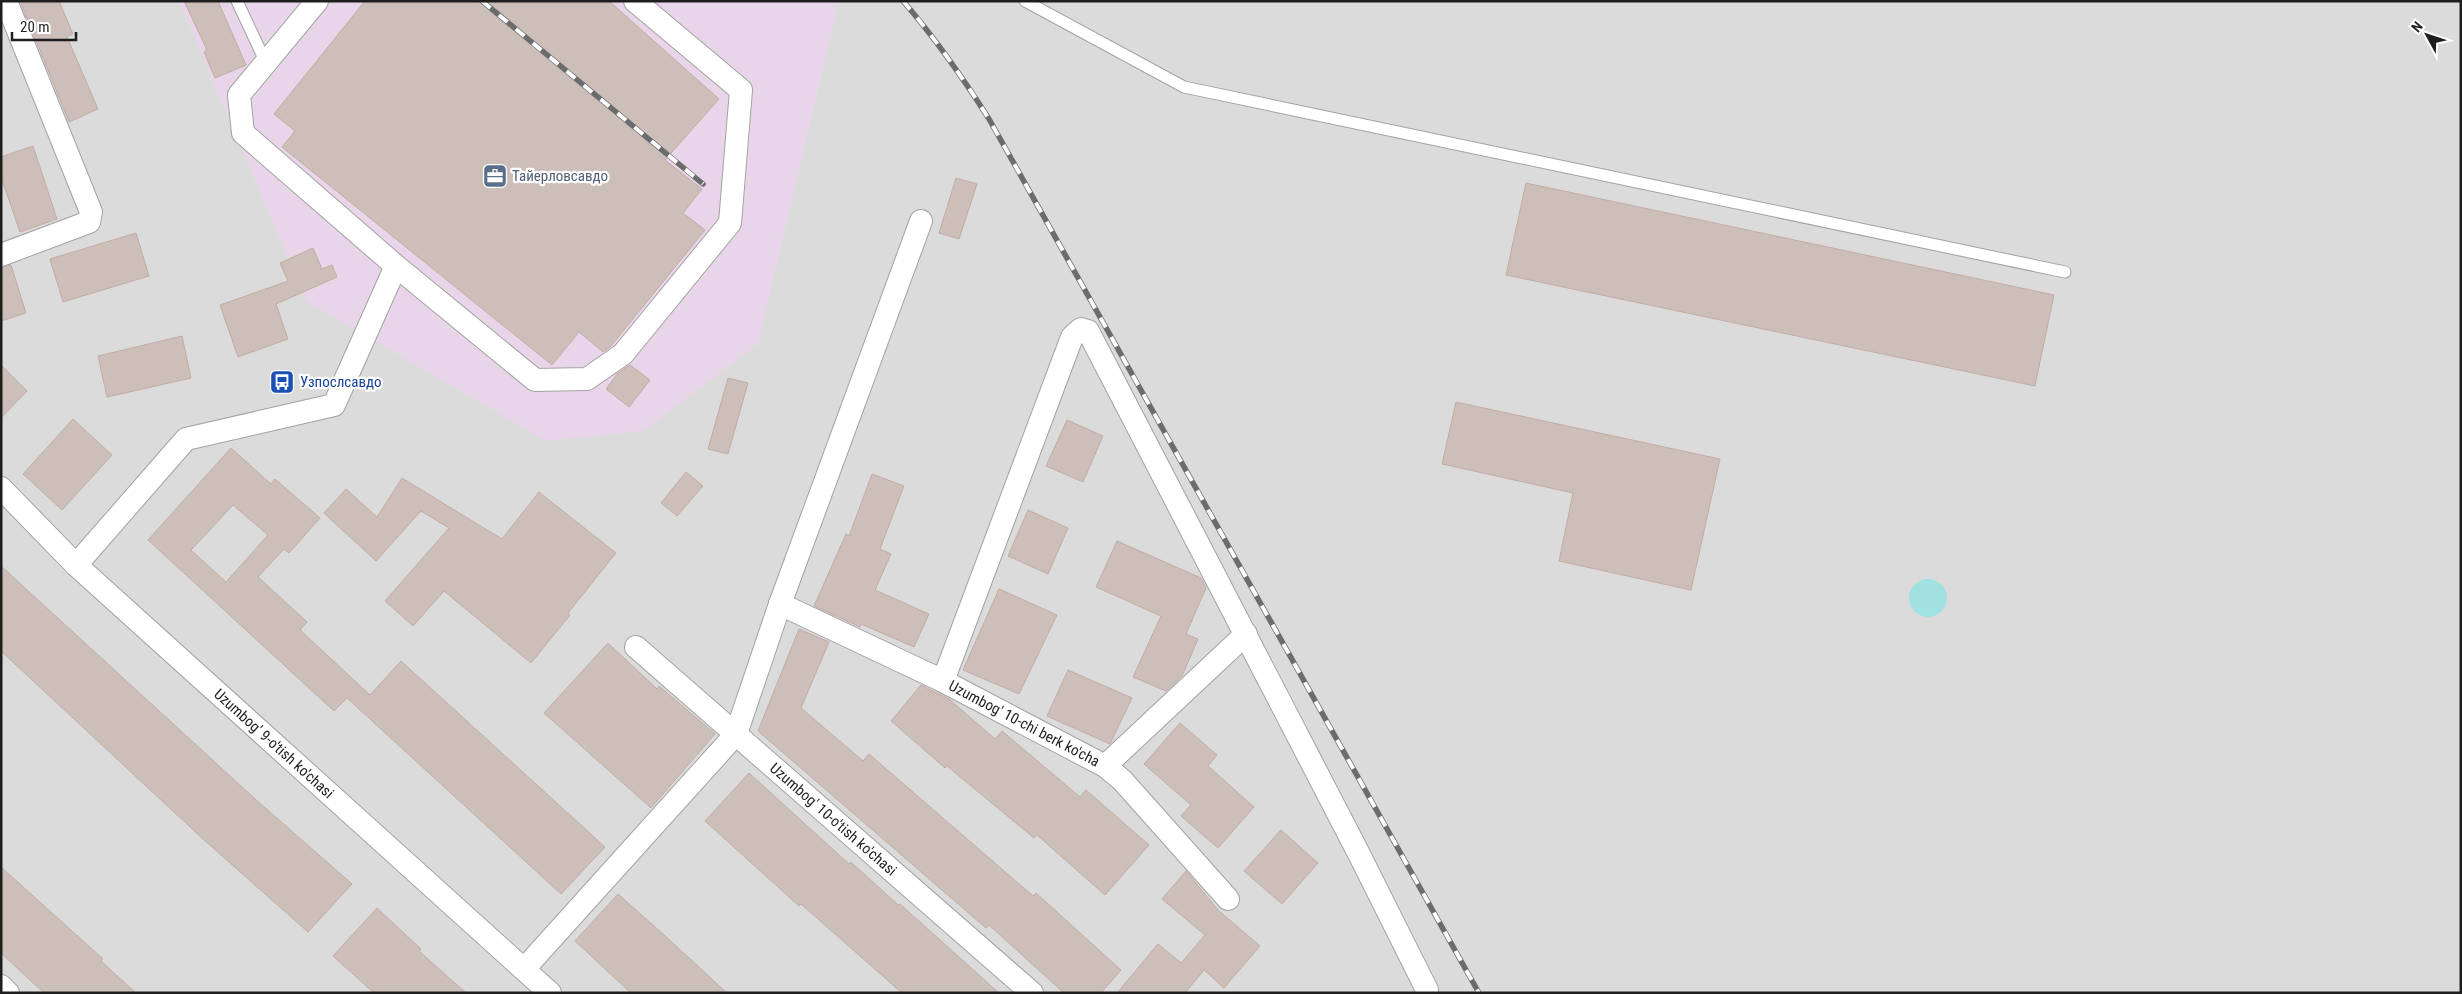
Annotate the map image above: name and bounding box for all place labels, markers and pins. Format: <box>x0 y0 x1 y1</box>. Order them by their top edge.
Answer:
office icon: Тайерловсавдо <box>482 163 508 189</box>
place label: Тайерловсавдо <box>512 167 608 185</box>
bus stop icon: Узпослсавдо <box>269 369 295 395</box>
place label: Узпослсавдо <box>300 373 382 391</box>

